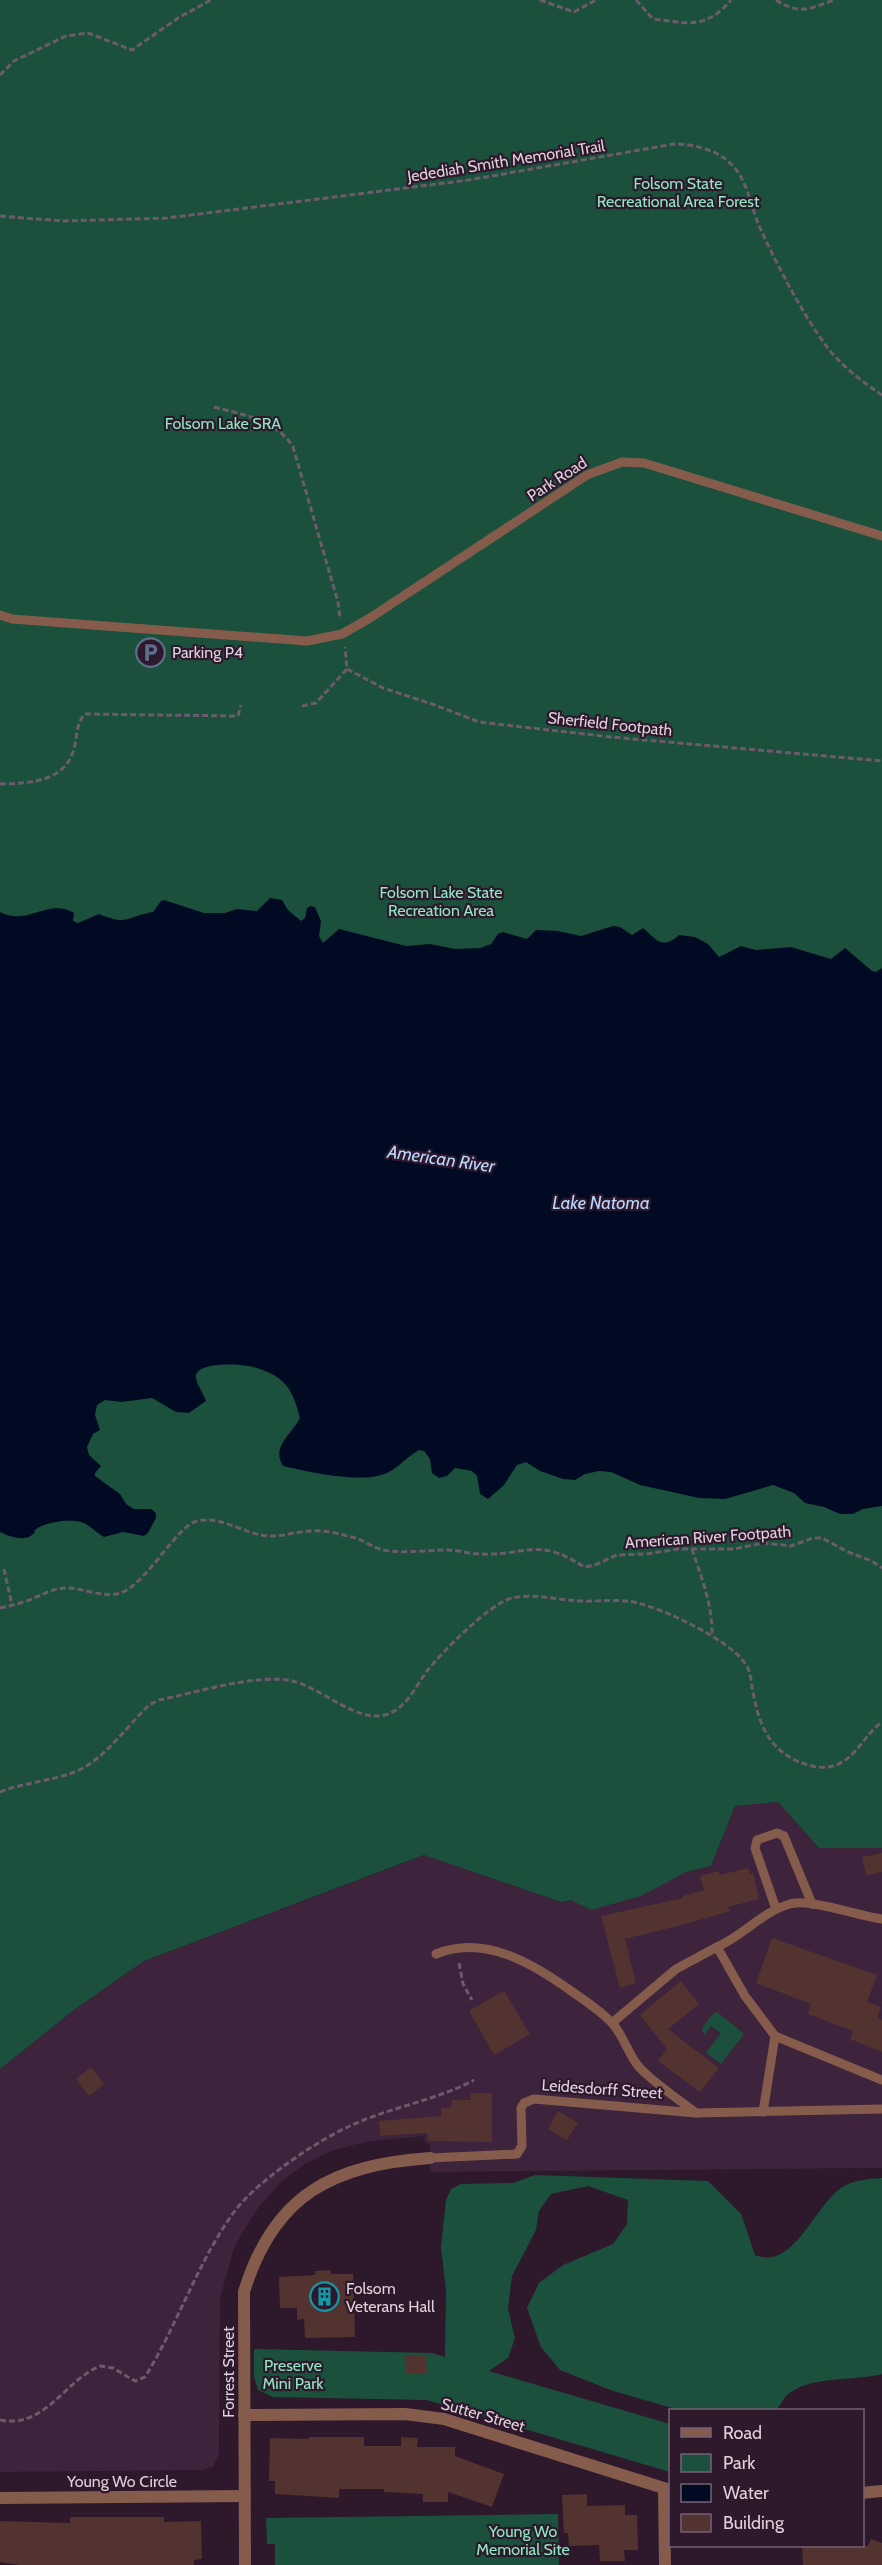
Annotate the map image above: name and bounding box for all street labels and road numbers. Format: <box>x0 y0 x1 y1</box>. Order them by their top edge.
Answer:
street label: Jedediah Smith Memorial Trail <box>405 136 606 186</box>
street label: Park Road <box>524 453 590 505</box>
street label: Sherfield Footpath <box>547 708 673 740</box>
street label: American River Footpath <box>624 1522 792 1552</box>
street label: Leidesdorff Street <box>541 2075 664 2103</box>
street label: Forrest Street <box>219 2326 238 2418</box>
street label: Sutter Street <box>439 2394 528 2436</box>
street label: Young Wo Circle <box>66 2472 177 2491</box>

